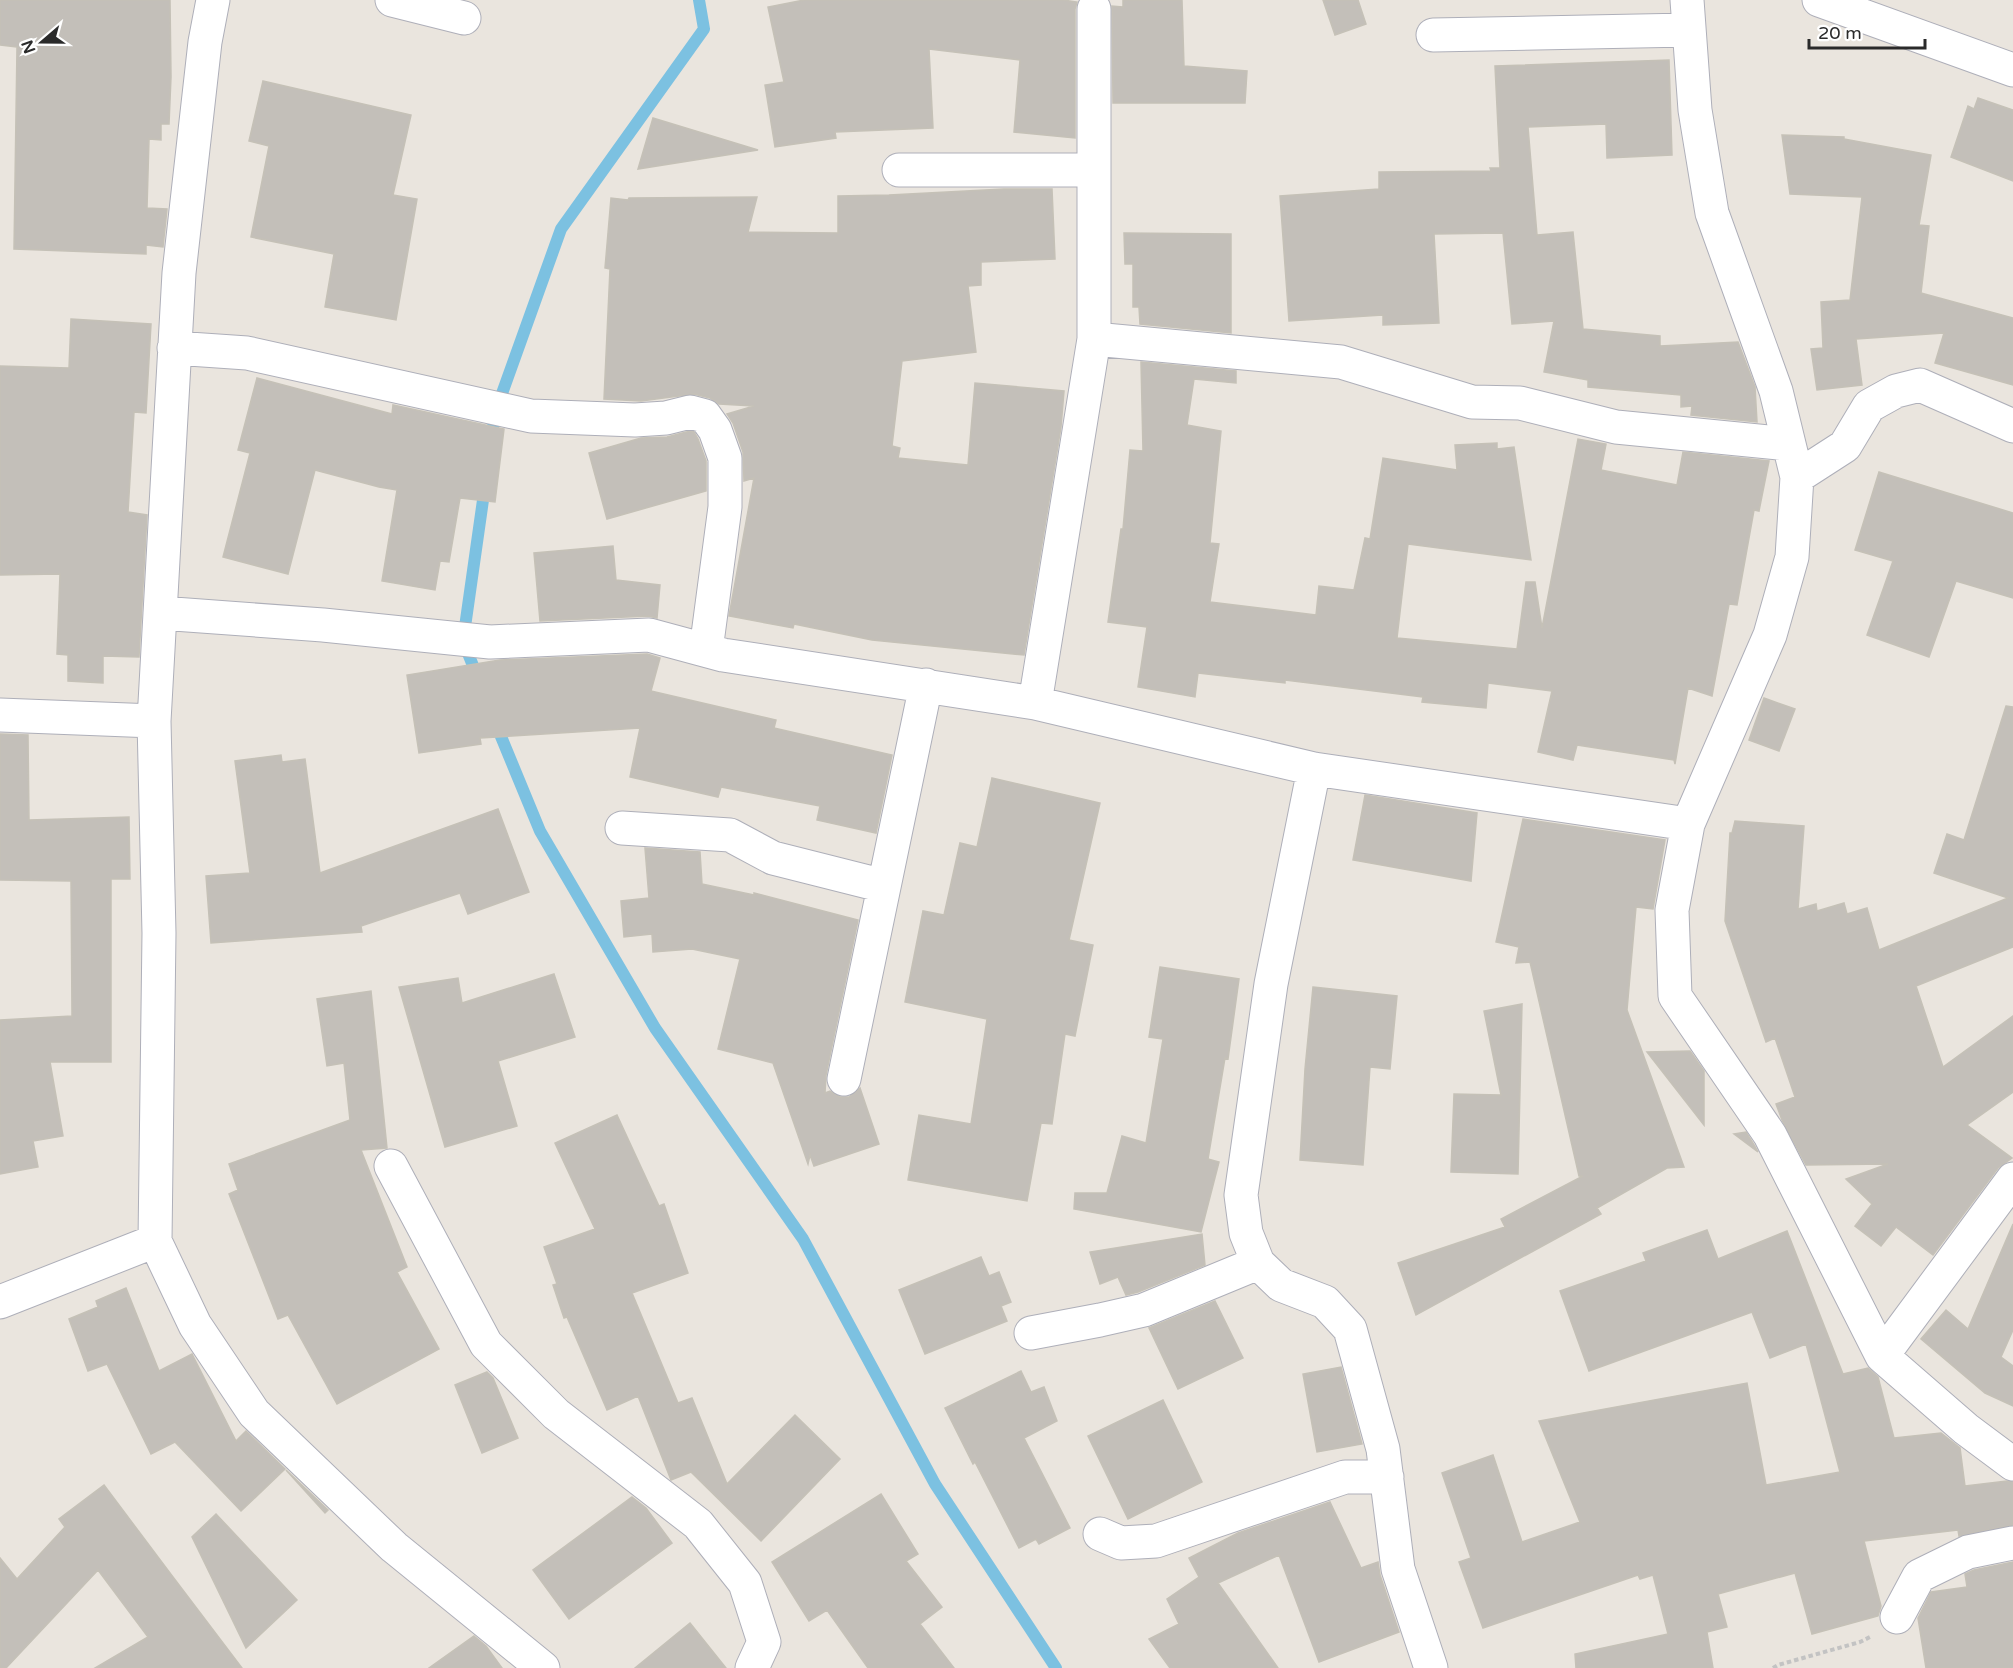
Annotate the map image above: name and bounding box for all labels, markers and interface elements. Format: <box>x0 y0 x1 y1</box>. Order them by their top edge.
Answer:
north arrow <box>12 12 72 72</box>
scale bar <box>1809 12 1924 50</box>
text: 20 m <box>1818 22 1862 44</box>
text: N <box>17 37 40 56</box>

